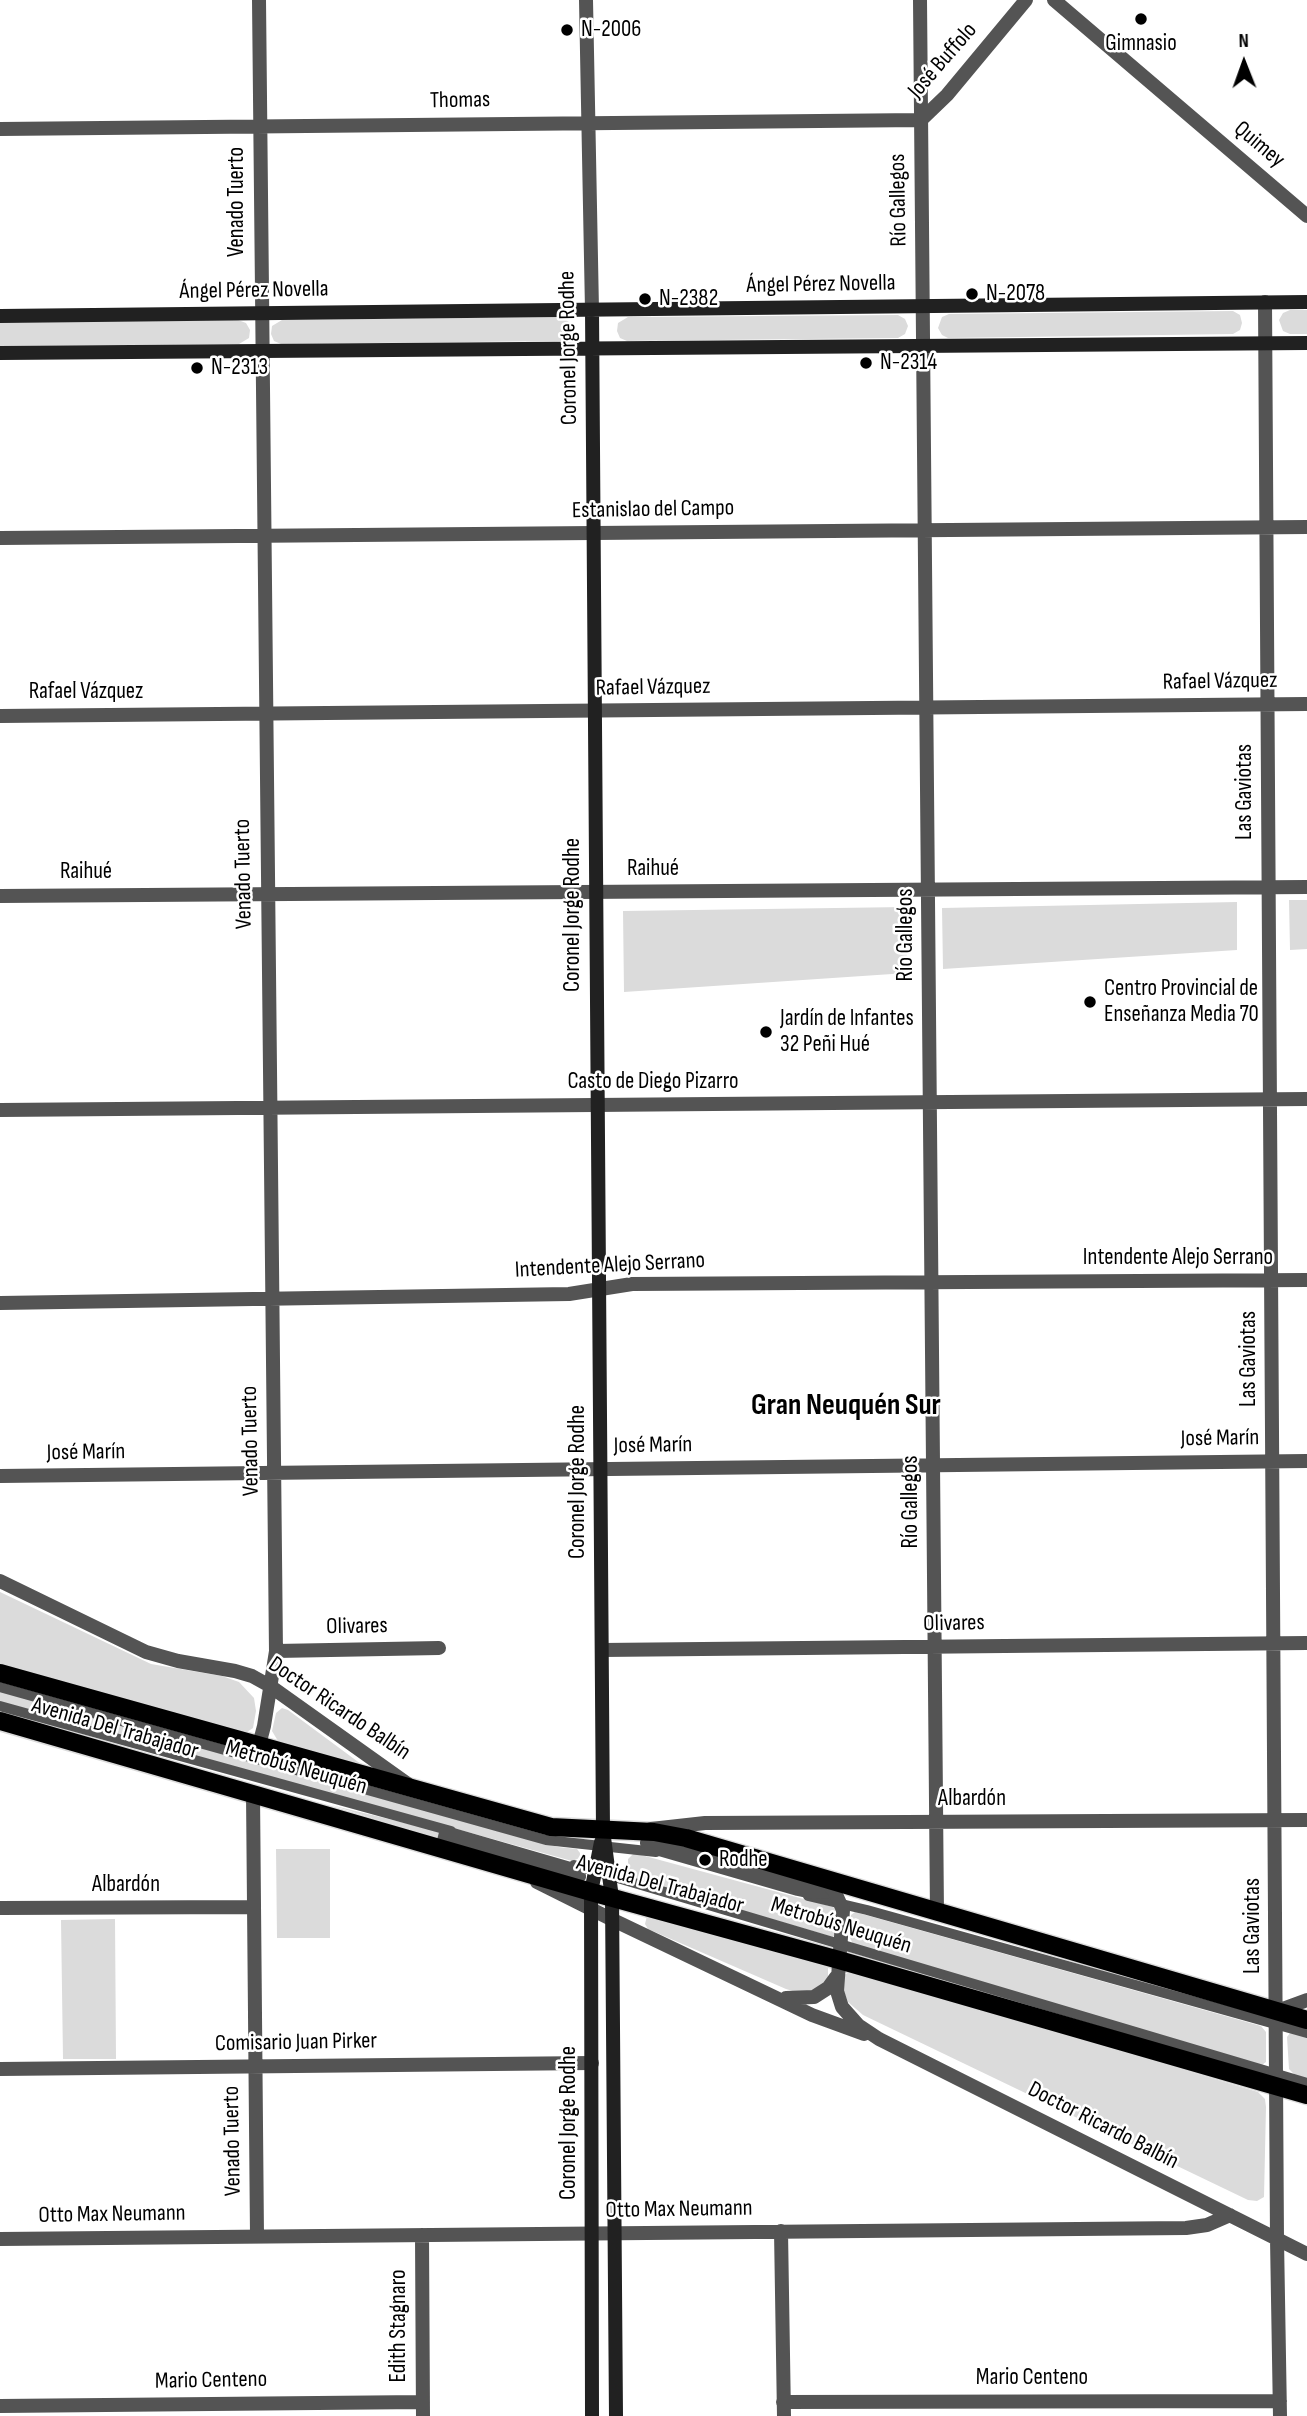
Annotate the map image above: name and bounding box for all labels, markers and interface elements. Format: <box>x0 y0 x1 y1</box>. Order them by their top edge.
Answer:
marker: Gimnasio <box>1133 11 1149 27</box>
place label: N-2006 <box>581 16 641 44</box>
street label: José Buffolo <box>903 17 983 105</box>
marker: N-2006 <box>559 22 575 38</box>
north arrow <box>1209 28 1279 98</box>
place label: Gimnasio <box>1105 30 1177 58</box>
text: N <box>1238 30 1249 53</box>
street label: Thomas <box>430 87 490 115</box>
street label: Quimey <box>1228 116 1290 174</box>
street label: Venado Tuerto <box>223 147 251 257</box>
street label: Río Gallegos <box>884 153 914 247</box>
street label: Ángel Pérez Novella <box>746 270 896 300</box>
street label: Coronel Jorge Rodhe <box>554 271 584 425</box>
street label: Ángel Pérez Novella <box>179 276 329 306</box>
place label: N-2078 <box>986 280 1045 308</box>
place label: N-2382 <box>659 285 718 313</box>
marker: N-2078 <box>964 286 980 302</box>
marker: N-2382 <box>637 291 653 307</box>
place label: N-2314 <box>880 349 937 377</box>
place label: N-2313 <box>211 354 268 382</box>
marker: N-2314 <box>858 355 874 371</box>
marker: N-2313 <box>189 360 205 376</box>
street label: Estanislao del Campo <box>572 495 734 525</box>
street label: Rafael Vázquez <box>1162 667 1278 697</box>
street label: Rafael Vázquez <box>595 673 711 703</box>
street label: Rafael Vázquez <box>29 678 143 706</box>
street label: Las Gaviotas <box>1231 744 1259 840</box>
street label: Venado Tuerto <box>229 819 259 929</box>
street label: Coronel Jorge Rodhe <box>559 838 587 992</box>
street label: Raihué <box>627 855 679 883</box>
street label: Raihué <box>60 858 112 886</box>
street label: Río Gallegos <box>892 888 920 982</box>
place label: Centro Provincial de Enseñanza Media 70 <box>1104 975 1259 1029</box>
marker: Centro Provincial de Enseñanza Media 70 <box>1082 994 1098 1010</box>
place label: Jardín de Infantes 32 Peñi Hué <box>780 1005 914 1059</box>
marker: Jardín de Infantes 32 Peñi Hué <box>758 1024 774 1040</box>
street label: Casto de Diego Pizarro <box>567 1068 739 1096</box>
street label: Intendente Alejo Serrano <box>1083 1244 1273 1272</box>
street label: Intendente Alejo Serrano <box>514 1247 706 1285</box>
street label: Las Gaviotas <box>1235 1311 1263 1407</box>
street label: Venado Tuerto <box>236 1386 266 1496</box>
district label: Gran Neuquén Sur <box>751 1388 941 1424</box>
street label: Coronel Jorge Rodhe <box>564 1405 592 1559</box>
street label: José Marín <box>1180 1425 1260 1453</box>
street label: José Marín <box>613 1432 693 1460</box>
street label: José Marín <box>46 1439 126 1467</box>
street label: Río Gallegos <box>897 1455 925 1549</box>
street label: Olivares <box>923 1610 985 1638</box>
street label: Olivares <box>326 1613 388 1641</box>
street label: Doctor Ricardo Balbín <box>263 1651 415 1767</box>
street label: Avenida Del Trabajador <box>28 1692 202 1766</box>
street label: Metrobús Neuquén <box>222 1735 370 1801</box>
street label: Albardón <box>938 1785 1006 1813</box>
place label: Rodhe <box>719 1846 768 1874</box>
street label: Avenida Del Trabajador <box>573 1849 747 1921</box>
marker: Rodhe <box>697 1852 713 1868</box>
street label: Albardón <box>92 1871 160 1899</box>
street label: Las Gaviotas <box>1239 1878 1267 1974</box>
street label: Metrobús Neuquén <box>767 1892 915 1960</box>
street label: Comisario Juan Pirker <box>215 2028 377 2058</box>
street label: Coronel Jorge Rodhe <box>555 2046 583 2200</box>
street label: Doctor Ricardo Balbín <box>1023 2076 1183 2176</box>
street label: Venado Tuerto <box>218 2086 248 2196</box>
street label: Otto Max Neumann <box>605 2195 753 2225</box>
street label: Otto Max Neumann <box>38 2200 186 2230</box>
street label: Edith Stagnaro <box>385 2270 413 2382</box>
street label: Mario Centeno <box>976 2364 1088 2392</box>
street label: Mario Centeno <box>155 2366 267 2396</box>

